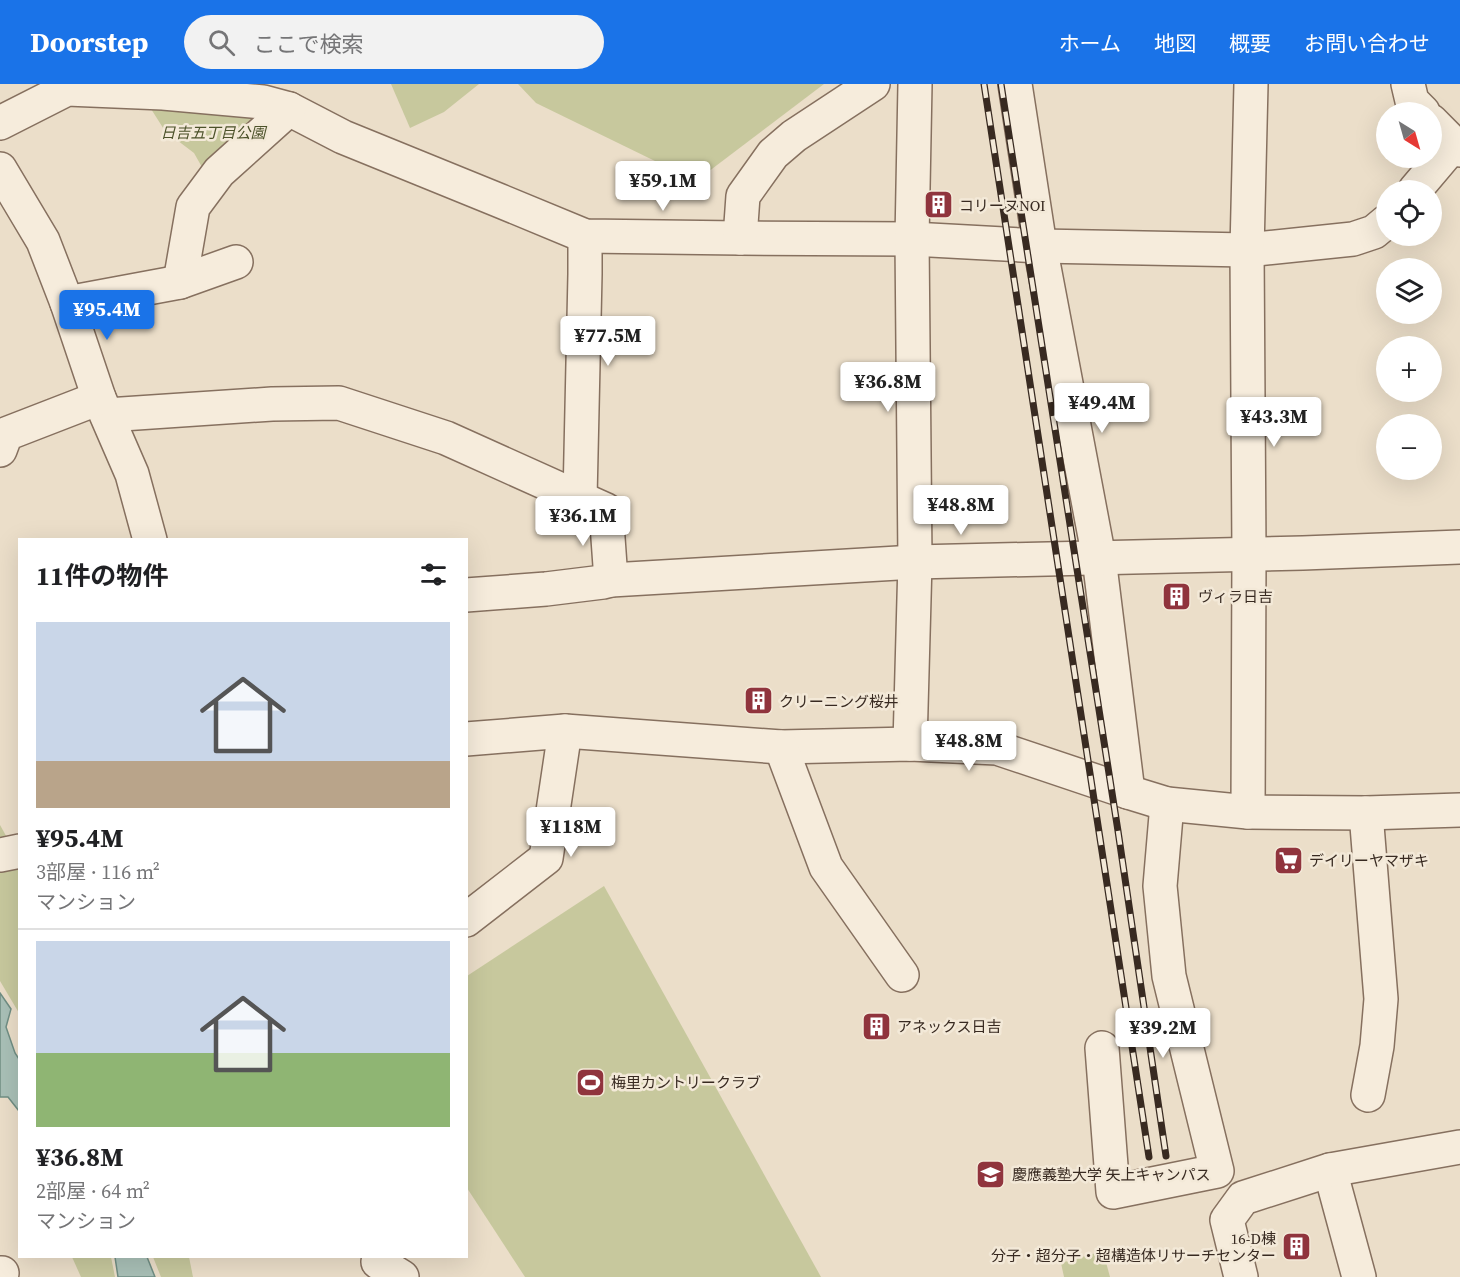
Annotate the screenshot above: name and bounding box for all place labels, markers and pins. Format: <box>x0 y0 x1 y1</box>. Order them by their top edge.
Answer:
pin: ¥59.1M <box>614 161 712 212</box>
building icon: コリーヌNOI <box>922 189 954 221</box>
place label: コリーヌNOI <box>959 195 1046 216</box>
pin: ¥95.4M <box>58 290 156 341</box>
pin: ¥77.5M <box>559 316 657 367</box>
pin: ¥36.8M <box>839 362 937 413</box>
pin: ¥49.4M <box>1053 383 1151 434</box>
pin: ¥43.3M <box>1225 397 1323 448</box>
pin: ¥48.8M <box>912 485 1010 536</box>
pin: ¥36.1M <box>534 496 632 547</box>
building icon: ヴィラ日吉 <box>1161 580 1193 612</box>
place label: ヴィラ日吉 <box>1198 586 1273 607</box>
building icon: クリーニング桜井 <box>742 685 774 717</box>
place label: クリーニング桜井 <box>779 691 899 712</box>
pin: ¥48.8M <box>920 721 1018 772</box>
pin: ¥118M <box>529 807 613 858</box>
supermarket icon: デイリーヤマザキ <box>1272 844 1304 876</box>
place label: デイリーヤマザキ <box>1309 850 1429 871</box>
pin: ¥39.2M <box>1114 1008 1212 1059</box>
building icon: アネックス日吉 <box>860 1010 892 1042</box>
place label: アネックス日吉 <box>897 1016 1002 1037</box>
sports icon: 梅里カントリークラブ <box>574 1066 606 1098</box>
place label: 梅里カントリークラブ <box>611 1072 761 1093</box>
school or university icon: 慶應義塾大学 矢上キャンパス <box>975 1158 1007 1190</box>
place label: 慶應義塾大学 矢上キャンパス <box>1012 1164 1211 1185</box>
place label: 16-D棟 分子・超分子・超構造体リサーチセンター <box>991 1228 1276 1266</box>
building icon: 16-D棟 分子・超分子・超構造体リサーチセンター <box>1281 1231 1313 1263</box>

